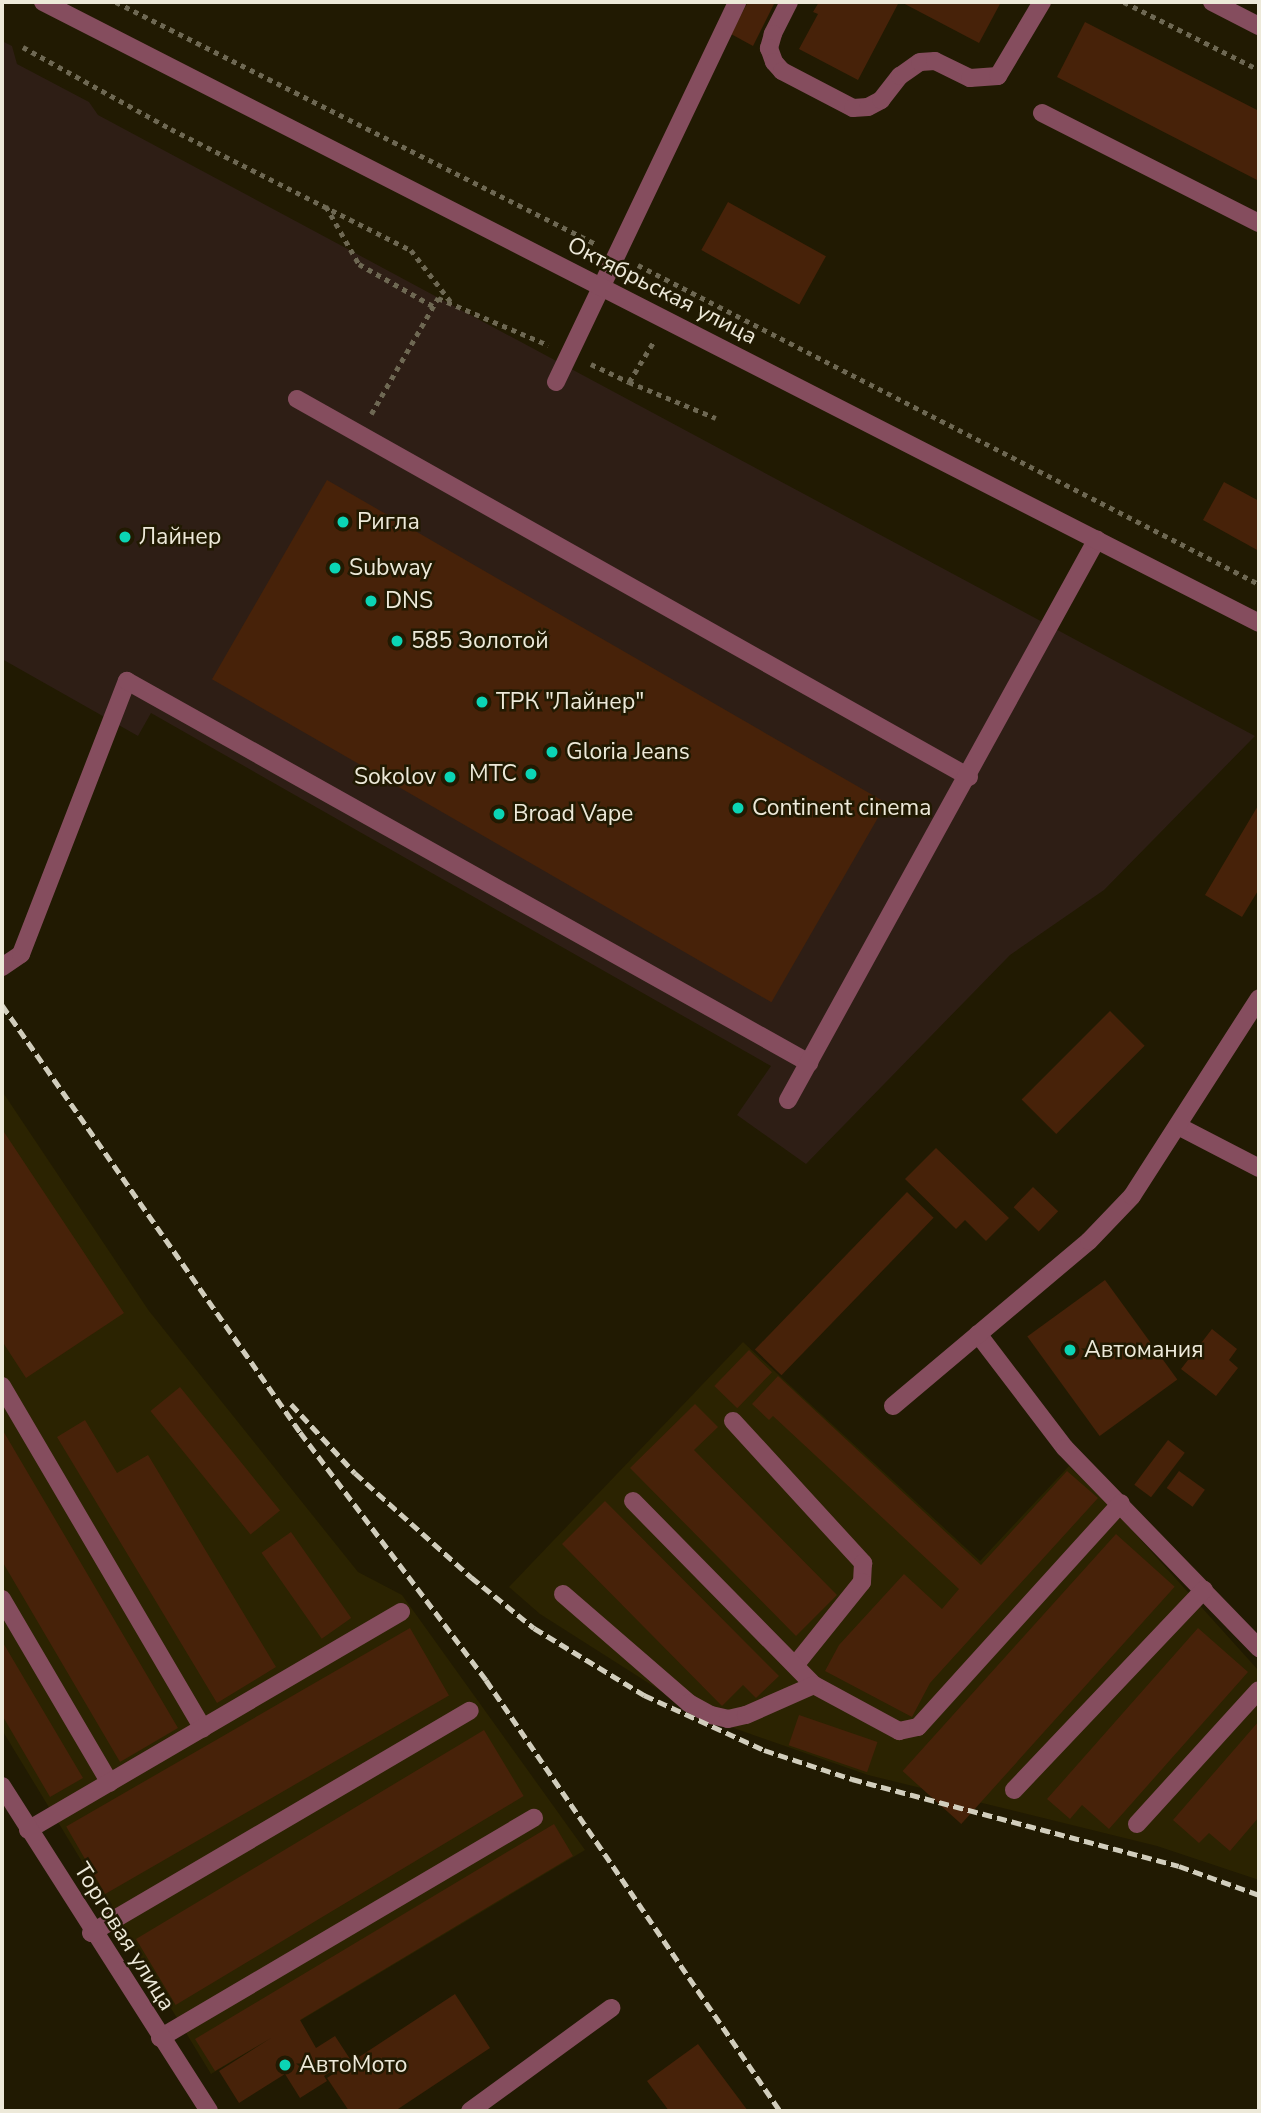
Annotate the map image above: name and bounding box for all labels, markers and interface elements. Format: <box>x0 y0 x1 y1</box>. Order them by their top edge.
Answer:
street label: Октябрьская улица <box>563 231 761 351</box>
place label: Ригла <box>357 508 420 536</box>
marker: Ригла <box>335 514 351 530</box>
place label: Лайнер <box>139 523 221 551</box>
marker: Лайнер <box>117 529 133 545</box>
place label: Subway <box>349 554 432 582</box>
marker: Subway <box>327 560 343 576</box>
place label: DNS <box>385 587 433 615</box>
marker: DNS <box>363 593 379 609</box>
place label: 585 Золотой <box>411 627 549 655</box>
marker: 585 Золотой <box>389 633 405 649</box>
place label: ТРК "Лайнер" <box>496 688 644 716</box>
marker: ТРК "Лайнер" <box>474 694 490 710</box>
place label: Gloria Jeans <box>566 738 690 766</box>
marker: Gloria Jeans <box>544 744 560 760</box>
place label: МТС <box>469 760 517 788</box>
place label: Sokolov <box>354 763 436 791</box>
marker: МТС <box>523 766 539 782</box>
marker: Sokolov <box>442 769 458 785</box>
place label: Continent cinema <box>752 794 931 822</box>
place label: Broad Vape <box>513 800 633 828</box>
marker: Continent cinema <box>730 800 746 816</box>
marker: Broad Vape <box>491 806 507 822</box>
place label: Автомания <box>1084 1336 1204 1364</box>
marker: Автомания <box>1062 1342 1078 1358</box>
street label: Торговая улица <box>67 1858 181 2016</box>
place label: АвтоМото <box>299 2051 408 2079</box>
marker: АвтоМото <box>277 2057 293 2073</box>

